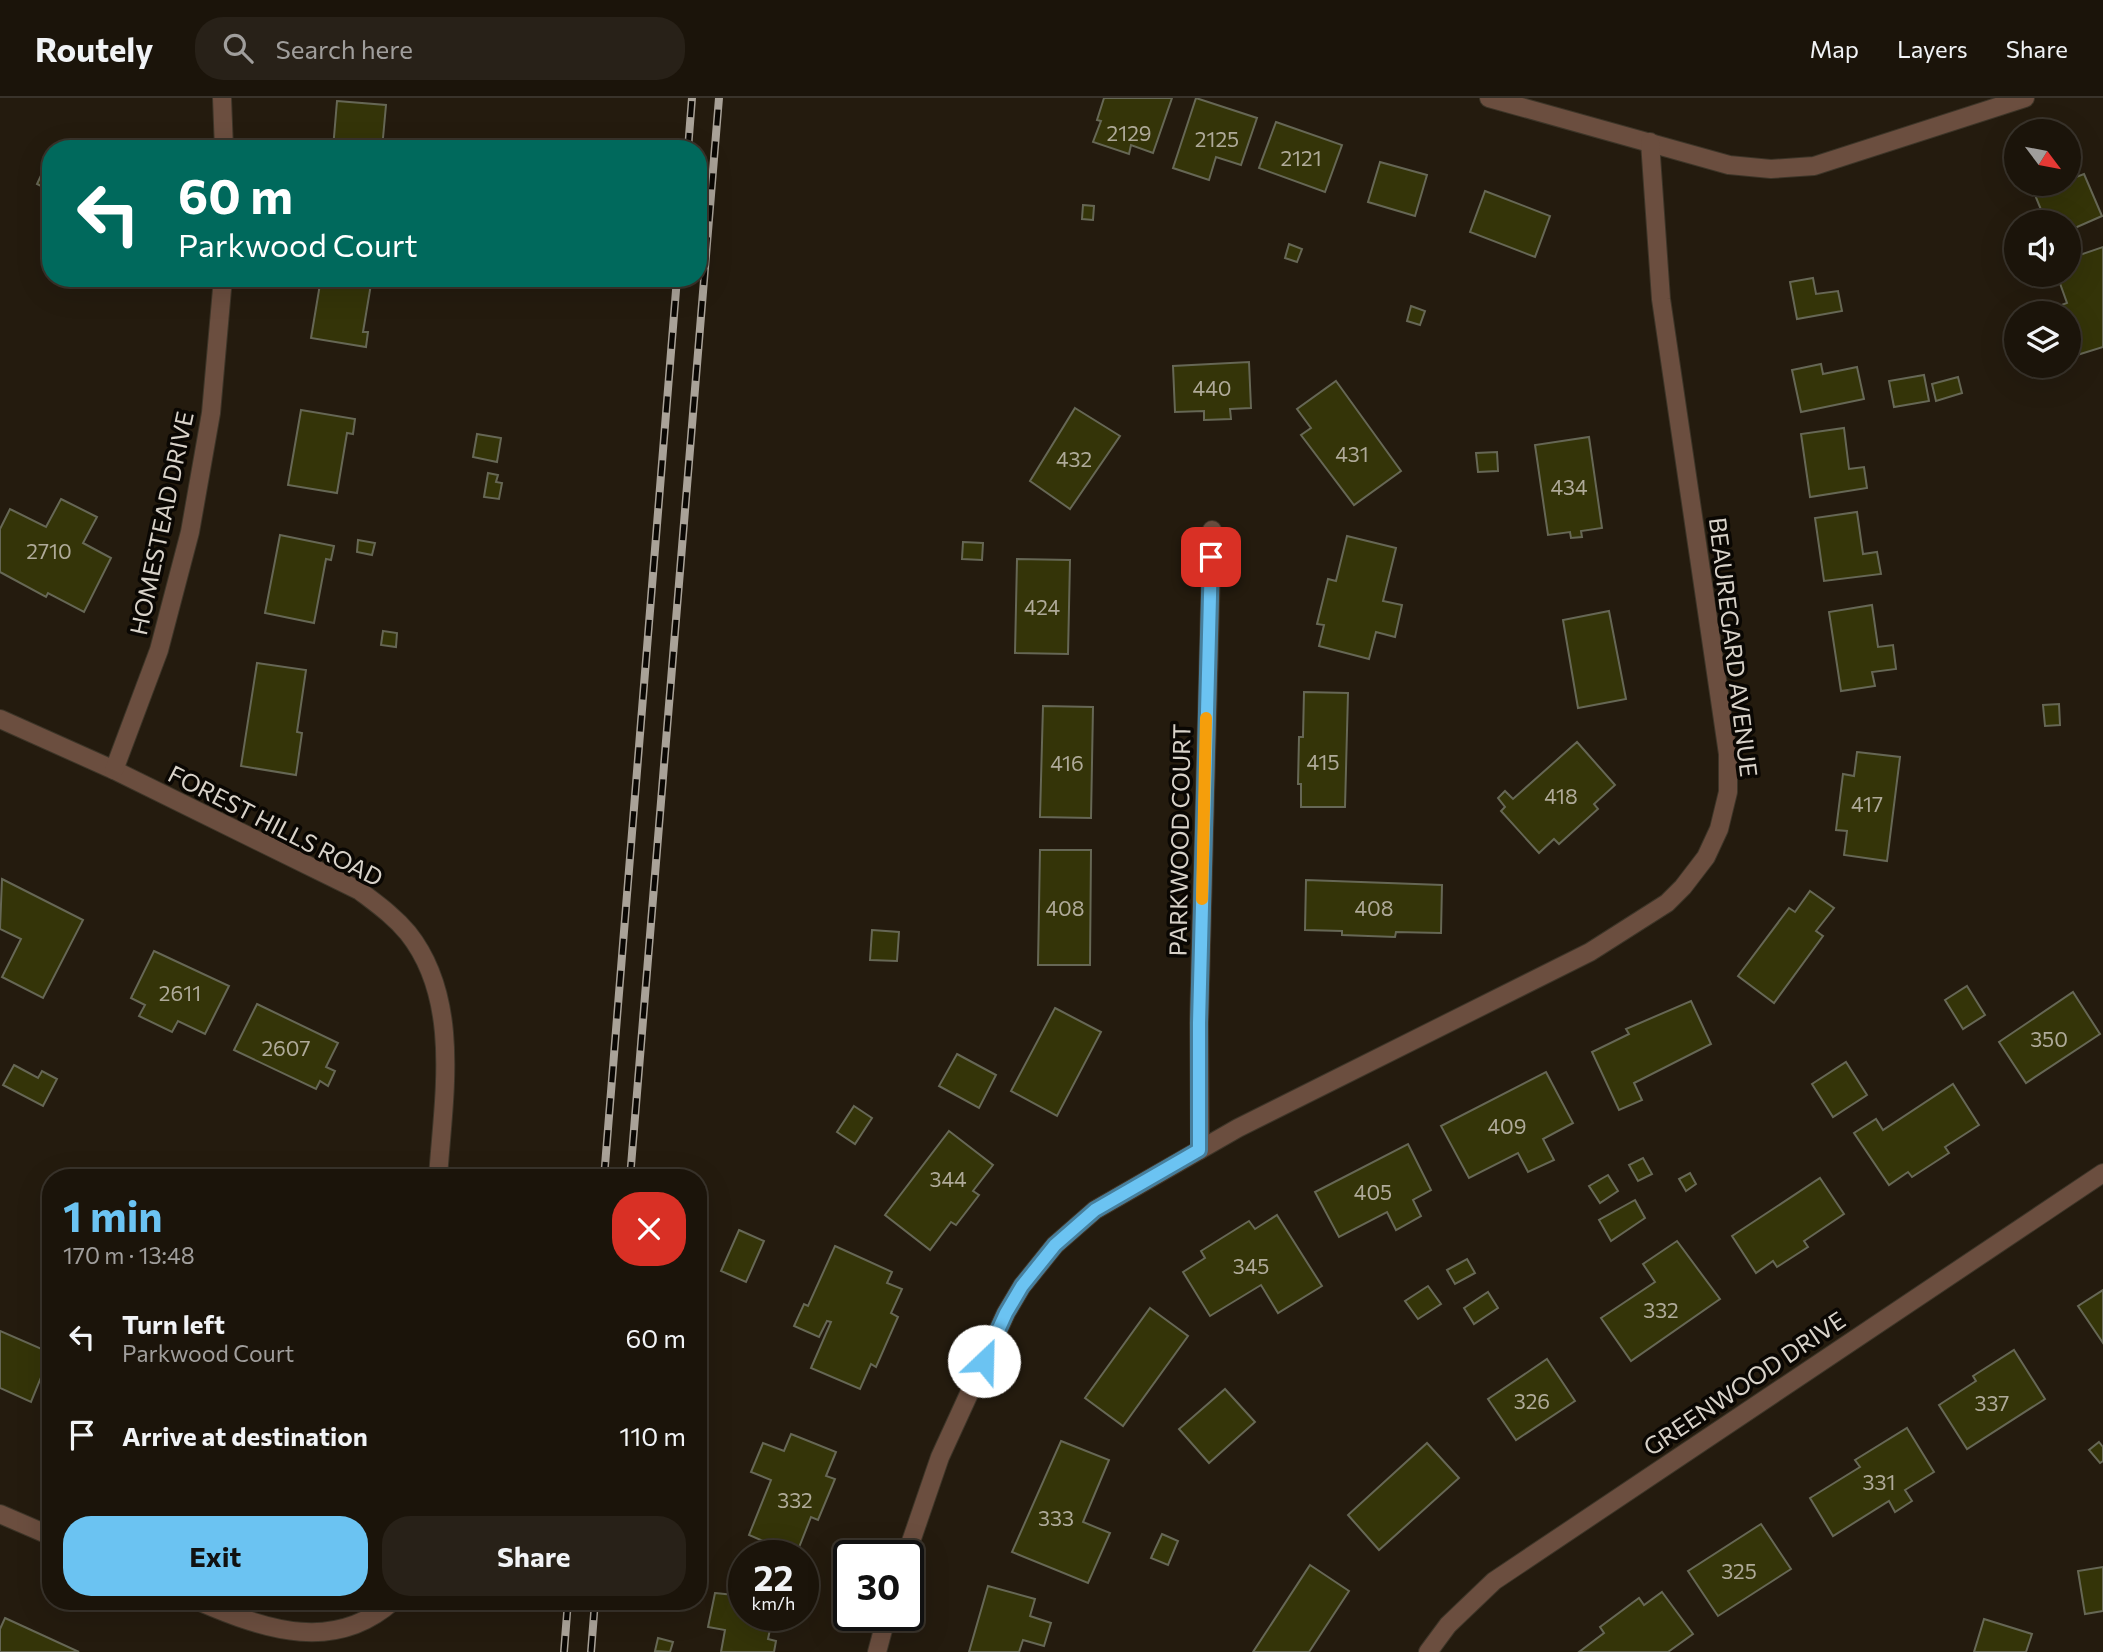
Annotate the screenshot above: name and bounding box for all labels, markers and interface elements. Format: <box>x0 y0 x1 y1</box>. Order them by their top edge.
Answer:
search box <box>195 17 685 80</box>
text: Routely <box>35 28 153 69</box>
icon: search <box>219 29 257 67</box>
text: Search here <box>275 33 413 64</box>
text: Map <box>1810 34 1859 63</box>
text: Layers <box>1897 34 1968 63</box>
text: Share <box>2006 34 2068 63</box>
north arrow <box>2004 119 2081 196</box>
map controls <box>2004 119 2081 378</box>
house number: 2129 <box>1107 120 1151 145</box>
house number: 2125 <box>1195 126 1239 151</box>
house number: 2121 <box>1280 145 1322 170</box>
text: 60 m <box>178 164 293 224</box>
icon: left <box>63 168 154 259</box>
button: sound <box>2004 210 2081 287</box>
text: Parkwood Court <box>178 224 418 264</box>
button: layers <box>2004 301 2081 378</box>
house number: 440 <box>1193 375 1231 400</box>
street label: HOMESTEAD DRIVE <box>123 409 199 637</box>
house number: 431 <box>1335 441 1369 466</box>
house number: 432 <box>1056 446 1092 471</box>
house number: 434 <box>1550 474 1588 499</box>
street label: BEAUREGARD AVENUE <box>1704 516 1764 778</box>
pin <box>1181 527 1241 587</box>
house number: 2710 <box>26 538 72 563</box>
icon: arrive <box>1192 538 1230 576</box>
house number: 424 <box>1024 594 1060 619</box>
street label: PARKWOOD COURT <box>1162 723 1196 957</box>
house number: 415 <box>1306 749 1340 774</box>
house number: 416 <box>1050 750 1084 775</box>
street label: FOREST HILLS ROAD <box>164 758 388 892</box>
house number: 418 <box>1544 783 1578 808</box>
house number: 417 <box>1851 791 1883 816</box>
house number: 408 <box>1045 895 1085 920</box>
house number: 408 <box>1354 895 1394 920</box>
house number: 2611 <box>159 980 201 1005</box>
house number: 350 <box>2030 1026 2068 1051</box>
house number: 2607 <box>261 1035 311 1060</box>
house number: 409 <box>1487 1113 1527 1138</box>
house number: 344 <box>929 1166 967 1191</box>
house number: 405 <box>1354 1179 1392 1204</box>
text: 1 min <box>63 1189 163 1241</box>
button: close <box>612 1192 686 1266</box>
text: 170 m · 13:48 <box>63 1241 195 1269</box>
house number: 345 <box>1233 1253 1269 1278</box>
house number: 332 <box>1643 1297 1679 1322</box>
street label: GREENWOOD DRIVE <box>1638 1305 1850 1461</box>
text: Turn left <box>122 1308 225 1339</box>
icon: left <box>63 1318 101 1356</box>
text: 60 m <box>626 1322 686 1353</box>
position arrow <box>947 1324 1021 1398</box>
text: Parkwood Court <box>122 1339 294 1367</box>
house number: 326 <box>1514 1388 1550 1413</box>
house number: 337 <box>1975 1390 2009 1415</box>
icon: arrive <box>63 1416 101 1454</box>
text: Arrive at destination <box>122 1420 368 1451</box>
text: 110 m <box>619 1420 686 1451</box>
house number: 331 <box>1863 1469 1895 1494</box>
house number: 332 <box>777 1487 813 1512</box>
house number: 333 <box>1038 1505 1074 1530</box>
button: Exit <box>63 1516 368 1596</box>
button: Share <box>382 1516 686 1596</box>
speed limit sign: 30 <box>833 1540 924 1631</box>
text: 22 <box>754 1555 793 1598</box>
house number: 325 <box>1721 1558 1757 1583</box>
text: km/h <box>752 1592 795 1614</box>

